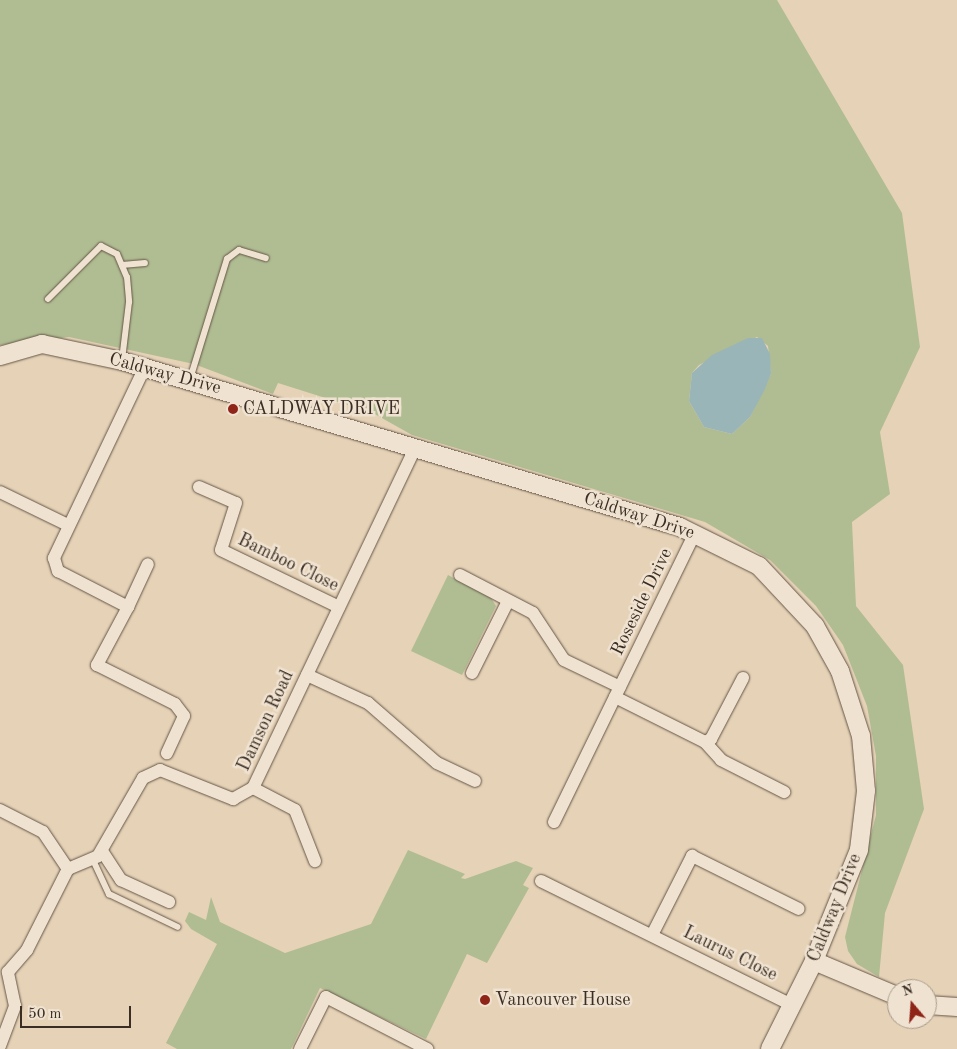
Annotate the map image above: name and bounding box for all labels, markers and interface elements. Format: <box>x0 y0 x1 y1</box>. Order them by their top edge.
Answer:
street label: Caldway Drive <box>107 349 223 399</box>
place label: CALDWAY DRIVE <box>243 398 400 420</box>
marker: CALDWAY DRIVE <box>227 403 239 415</box>
street label: Caldway Drive <box>581 488 697 544</box>
street label: Bamboo Close <box>234 529 342 597</box>
street label: Roseside Drive <box>607 545 677 659</box>
street label: Damson Road <box>233 667 299 775</box>
street label: Caldway Drive <box>803 851 867 965</box>
street label: Laurus Close <box>679 922 781 986</box>
north arrow <box>887 979 937 1029</box>
text: N <box>900 982 915 999</box>
place label: Vancouver House <box>495 989 631 1011</box>
marker: Vancouver House <box>479 994 491 1006</box>
scale bar <box>22 996 134 1028</box>
text: 50 m <box>28 1007 62 1022</box>

